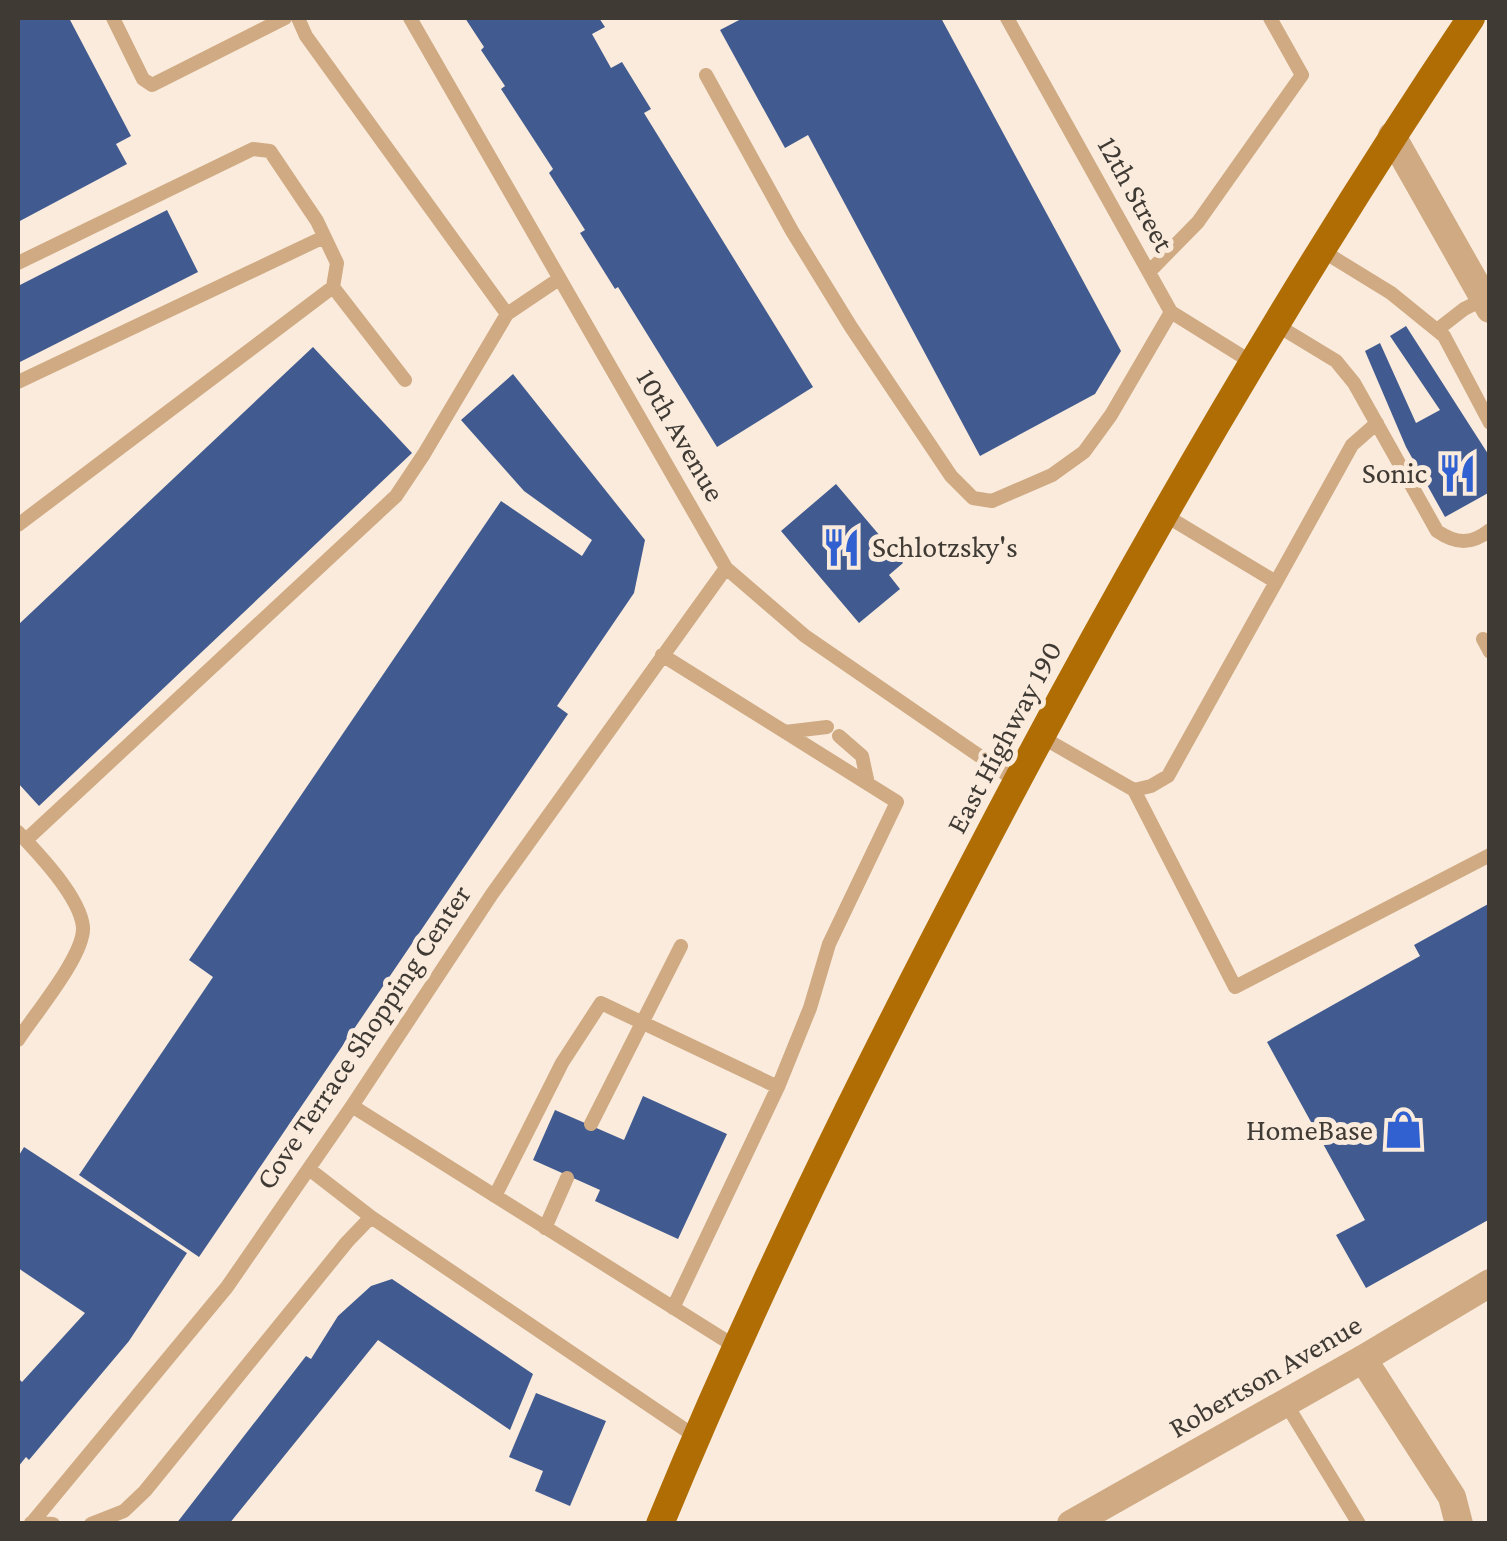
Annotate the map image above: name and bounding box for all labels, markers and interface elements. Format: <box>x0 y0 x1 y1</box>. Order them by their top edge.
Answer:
street label: 12th Street <box>1091 131 1182 258</box>
street label: 10th Avenue <box>630 363 732 507</box>
restaurant icon: Sonic <box>1436 452 1478 494</box>
place label: Sonic <box>1362 456 1428 489</box>
restaurant icon: Schlotzsky's <box>821 526 863 568</box>
place label: Schlotzsky's <box>872 530 1018 564</box>
street label: East Highway 190 <box>939 635 1069 839</box>
street label: Cove Terrace Shopping Center <box>248 878 478 1196</box>
shop icon: HomeBase <box>1382 1109 1424 1151</box>
place label: HomeBase <box>1246 1113 1373 1146</box>
street label: Robertson Avenue <box>1163 1307 1367 1444</box>

